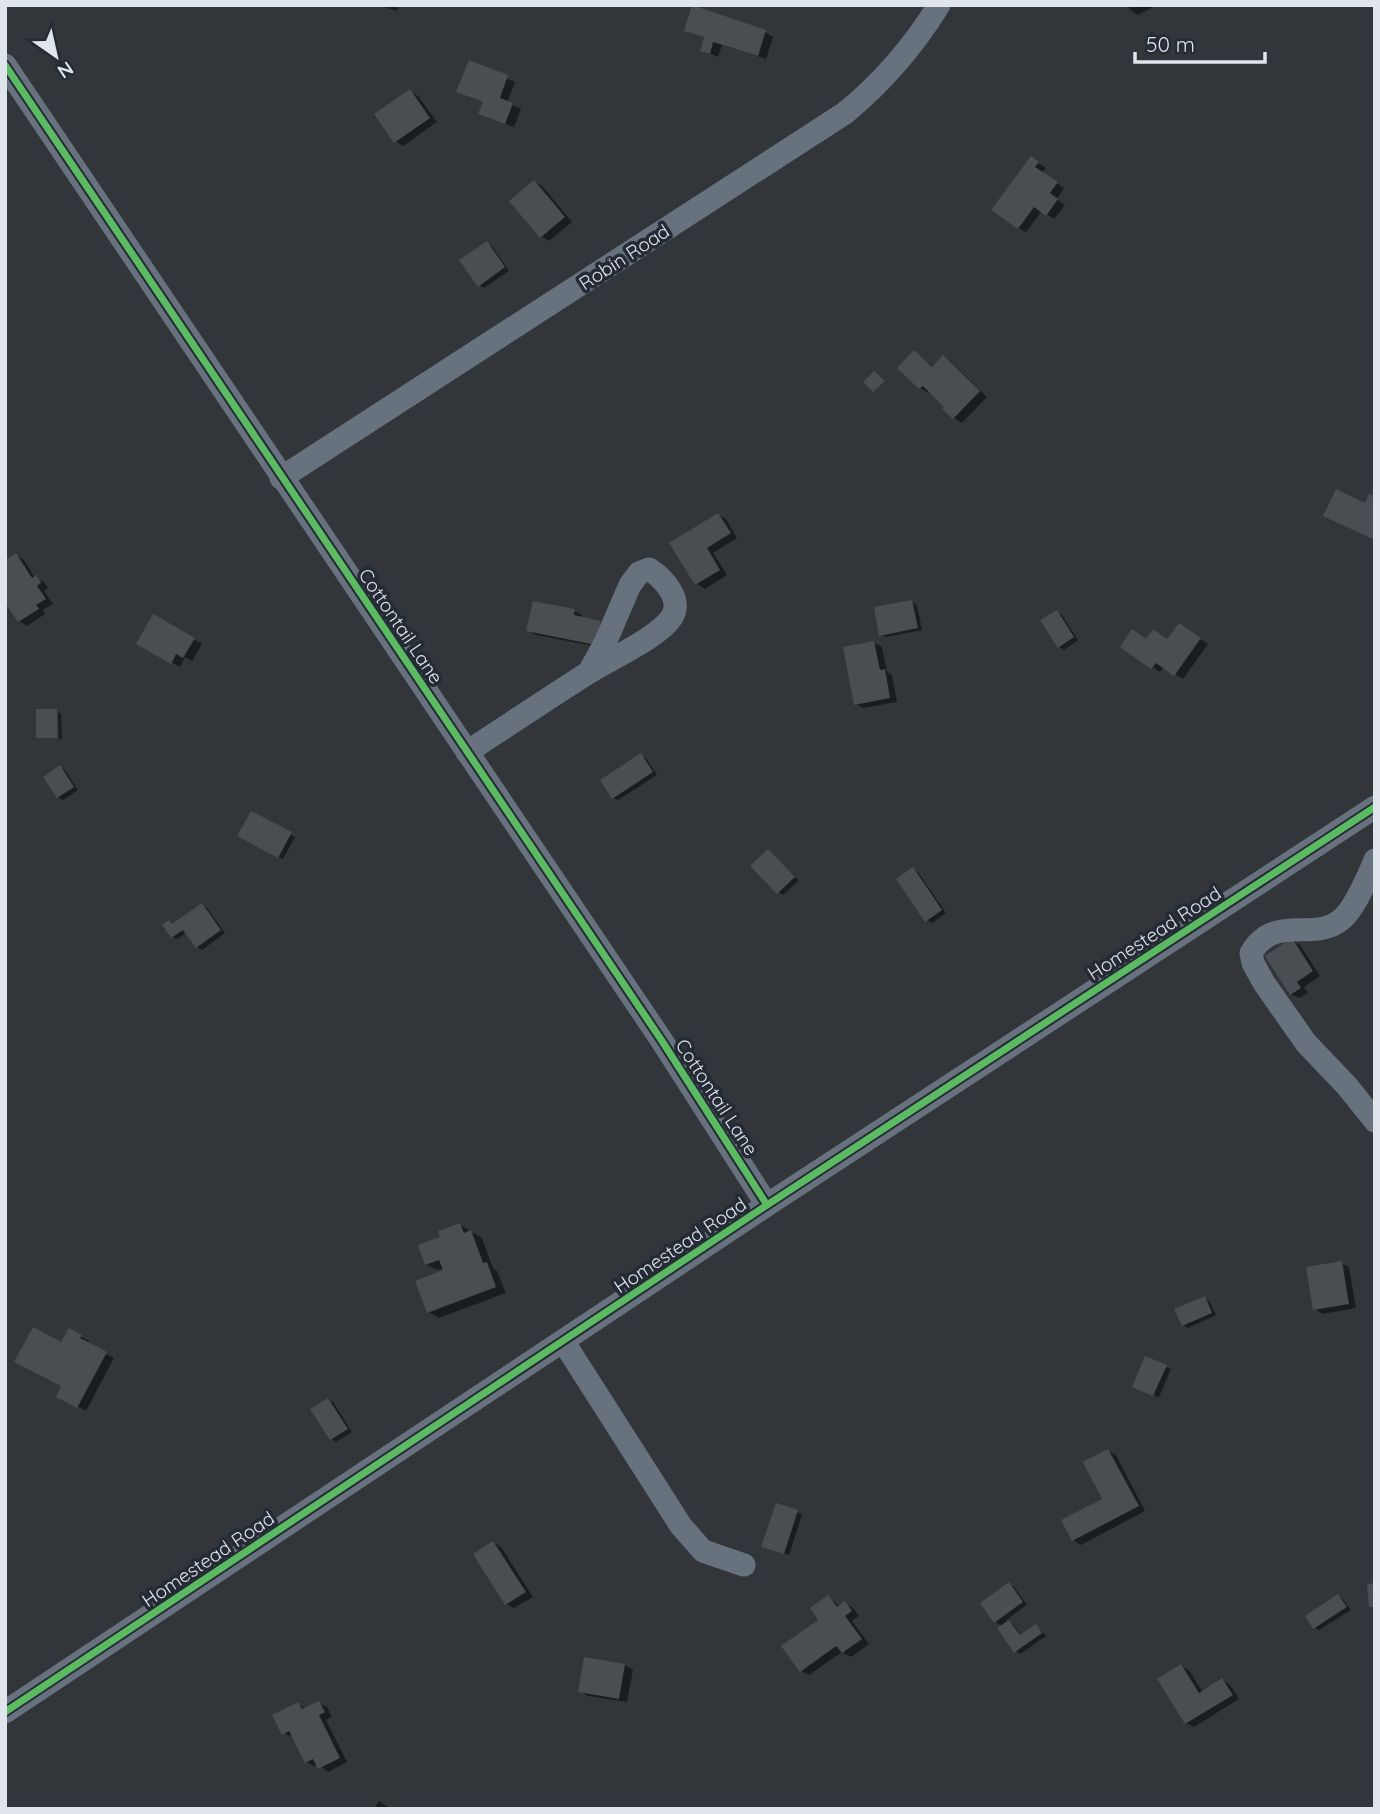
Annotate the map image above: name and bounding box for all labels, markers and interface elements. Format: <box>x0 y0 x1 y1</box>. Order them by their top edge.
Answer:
north arrow <box>21 21 91 91</box>
scale bar <box>1135 21 1264 65</box>
text: 50 m <box>1146 31 1195 57</box>
text: N <box>53 56 78 84</box>
street label: Robin Road <box>574 219 674 295</box>
street label: Cottontail Lane <box>354 564 448 688</box>
street label: Homestead Road <box>1083 881 1225 985</box>
street label: Cottontail Lane <box>670 1034 764 1160</box>
street label: Homestead Road <box>609 1192 751 1298</box>
street label: Homestead Road <box>137 1506 279 1612</box>

